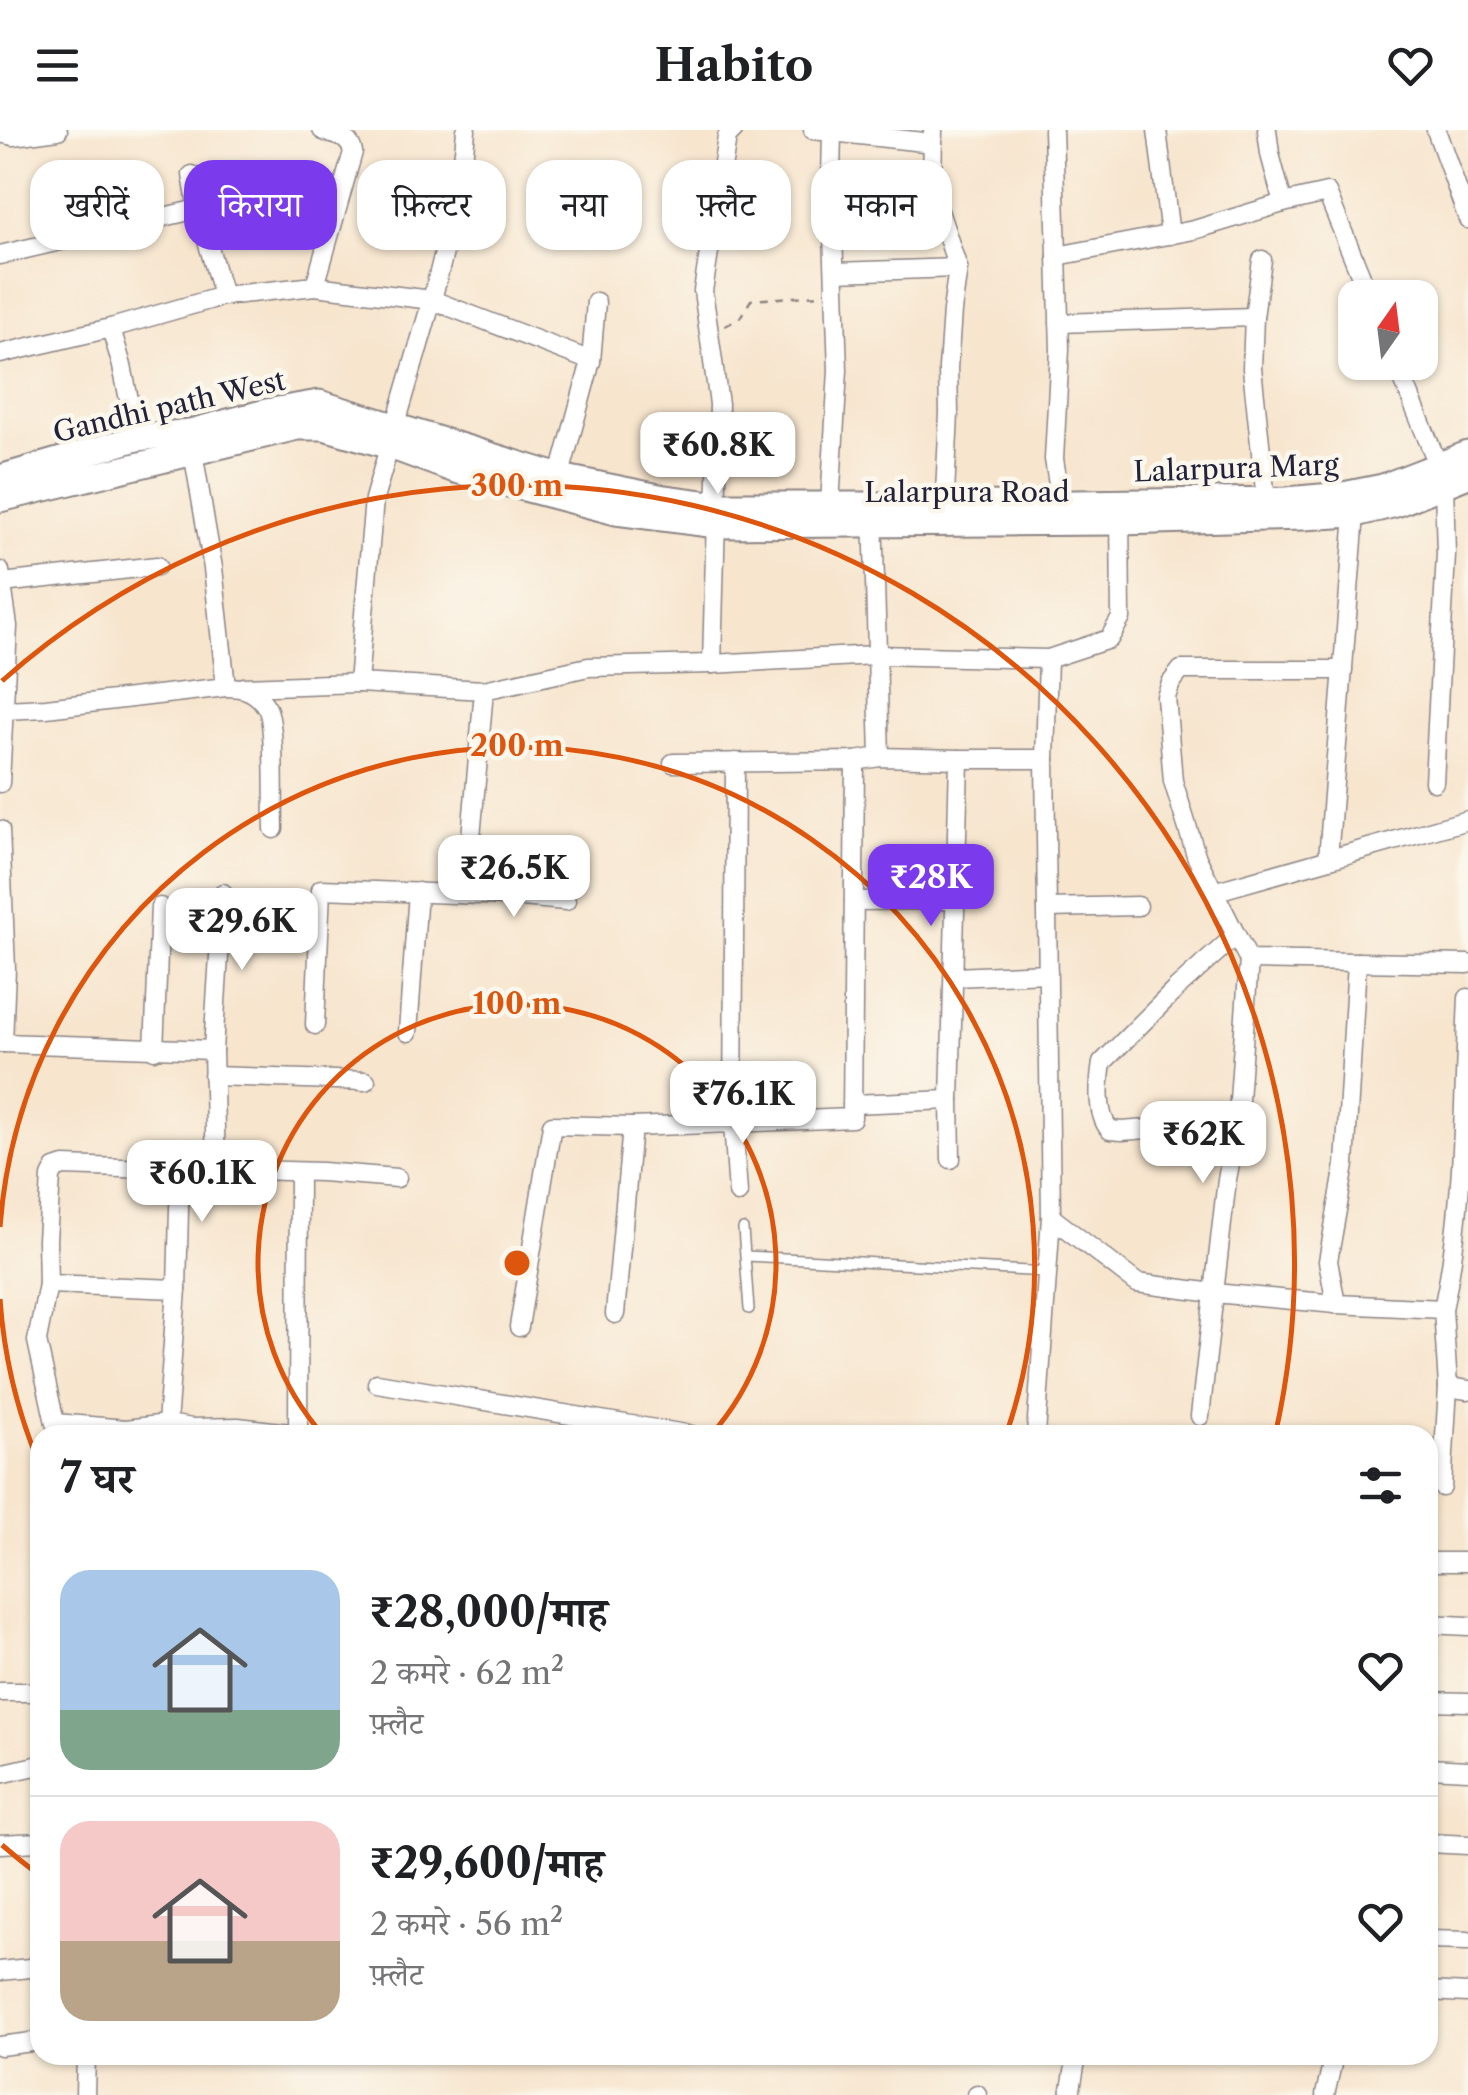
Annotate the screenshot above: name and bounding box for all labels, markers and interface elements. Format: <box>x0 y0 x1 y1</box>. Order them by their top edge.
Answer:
text: Habito <box>655 37 813 93</box>
icon: menu <box>30 38 85 93</box>
icon: heart <box>1383 38 1438 93</box>
chip: खरीदें <box>30 160 164 250</box>
chip: किराया <box>184 160 337 250</box>
chip: फ़िल्टर <box>357 160 506 250</box>
chip: नया <box>526 160 642 250</box>
chip: फ़्लैट <box>662 160 791 250</box>
chip: मकान <box>811 160 952 250</box>
north arrow <box>1338 280 1438 380</box>
map controls <box>1338 280 1438 380</box>
street label: Gandhi path West <box>50 363 288 449</box>
pin: ₹60.8K <box>637 412 799 497</box>
text: ₹60.8K <box>662 425 774 464</box>
street label: Lalarpura Marg <box>1133 447 1339 489</box>
text: 300 m <box>471 467 563 504</box>
street label: Lalarpura Road <box>864 475 1070 509</box>
text: 200 m <box>470 727 564 764</box>
pin: ₹26.5K <box>433 835 595 920</box>
pin: ₹28K <box>872 844 990 929</box>
text: ₹26.5K <box>460 848 568 887</box>
text: ₹28K <box>890 857 972 896</box>
pin: ₹29.6K <box>161 888 323 973</box>
text: ₹29.6K <box>188 901 296 940</box>
text: 100 m <box>473 985 562 1022</box>
pin: ₹76.1K <box>662 1061 824 1146</box>
text: ₹76.1K <box>692 1074 794 1113</box>
pin: ₹62K <box>1144 1101 1262 1186</box>
text: ₹62K <box>1162 1114 1244 1153</box>
pin: ₹60.1K <box>121 1140 283 1225</box>
text: ₹60.1K <box>149 1153 255 1192</box>
centre of rings <box>499 1245 535 1281</box>
text: 7 घर <box>60 1452 134 1504</box>
icon: filters <box>1353 1458 1408 1513</box>
text: ₹28,000/माह <box>370 1586 607 1638</box>
icon: home <box>140 1610 260 1730</box>
icon: heart <box>1353 1643 1408 1698</box>
text: 2 कमरे · 62 m² <box>370 1653 564 1692</box>
text: फ़्लैट <box>370 1704 423 1743</box>
text: ₹29,600/माह <box>370 1837 604 1889</box>
icon: home <box>140 1861 260 1981</box>
icon: heart <box>1353 1894 1408 1949</box>
text: 2 कमरे · 56 m² <box>370 1904 563 1943</box>
text: फ़्लैट <box>370 1955 423 1994</box>

